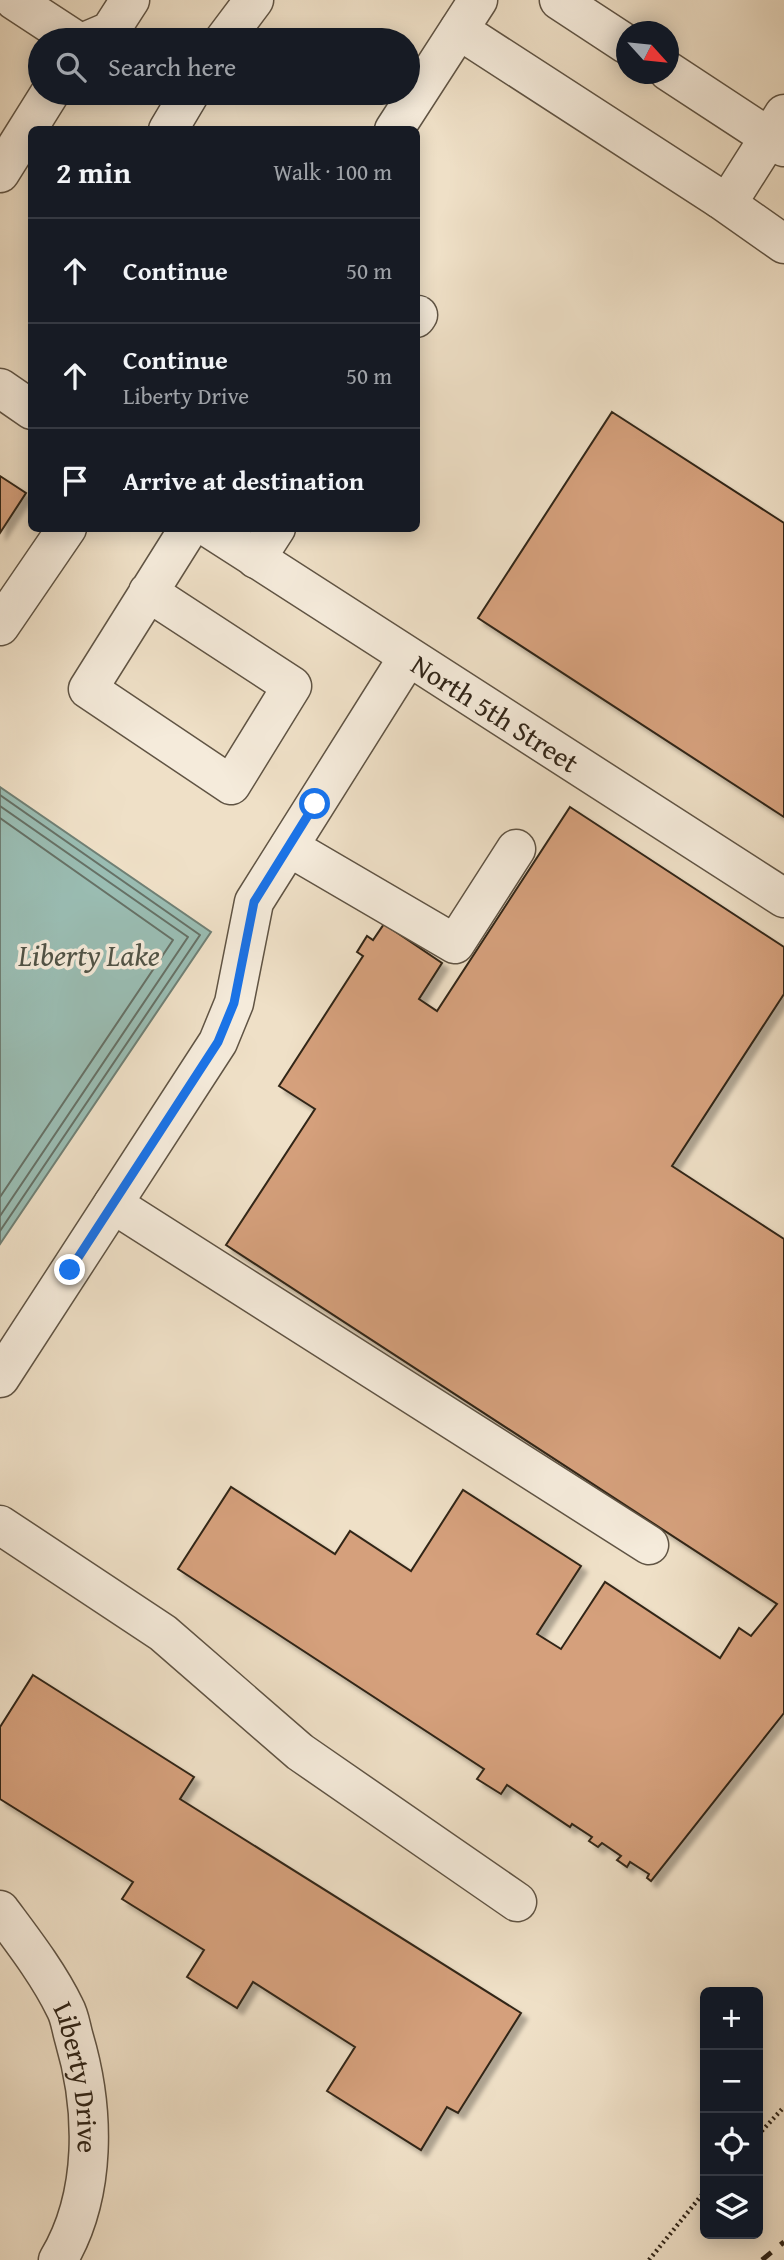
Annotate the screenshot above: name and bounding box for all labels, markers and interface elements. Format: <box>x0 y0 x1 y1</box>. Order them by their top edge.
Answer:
north arrow <box>616 21 679 84</box>
search box <box>28 28 420 105</box>
text: Search here <box>108 47 236 86</box>
icon: search <box>52 48 90 86</box>
text: 2 min <box>56 150 131 194</box>
text: Walk · 100 m <box>273 155 392 188</box>
text: Continue <box>123 251 228 290</box>
icon: ahead <box>56 252 94 290</box>
text: 50 m <box>346 254 392 287</box>
text: Continue <box>123 340 228 379</box>
icon: ahead <box>56 357 94 395</box>
text: 50 m <box>346 359 392 392</box>
text: Liberty Drive <box>123 379 249 412</box>
text: Arrive at destination <box>123 461 364 500</box>
icon: arrive <box>56 462 94 500</box>
street label: North 5th Street <box>404 643 588 782</box>
route start <box>299 788 330 819</box>
water label: Liberty Lake <box>17 933 160 977</box>
route end <box>54 1254 85 1285</box>
map controls <box>700 1987 763 2239</box>
button: + <box>700 1987 763 2050</box>
street label: Liberty Drive <box>44 1994 109 2154</box>
button: − <box>700 2050 763 2113</box>
button: locate <box>700 2113 763 2176</box>
button: layers <box>700 2176 763 2239</box>

